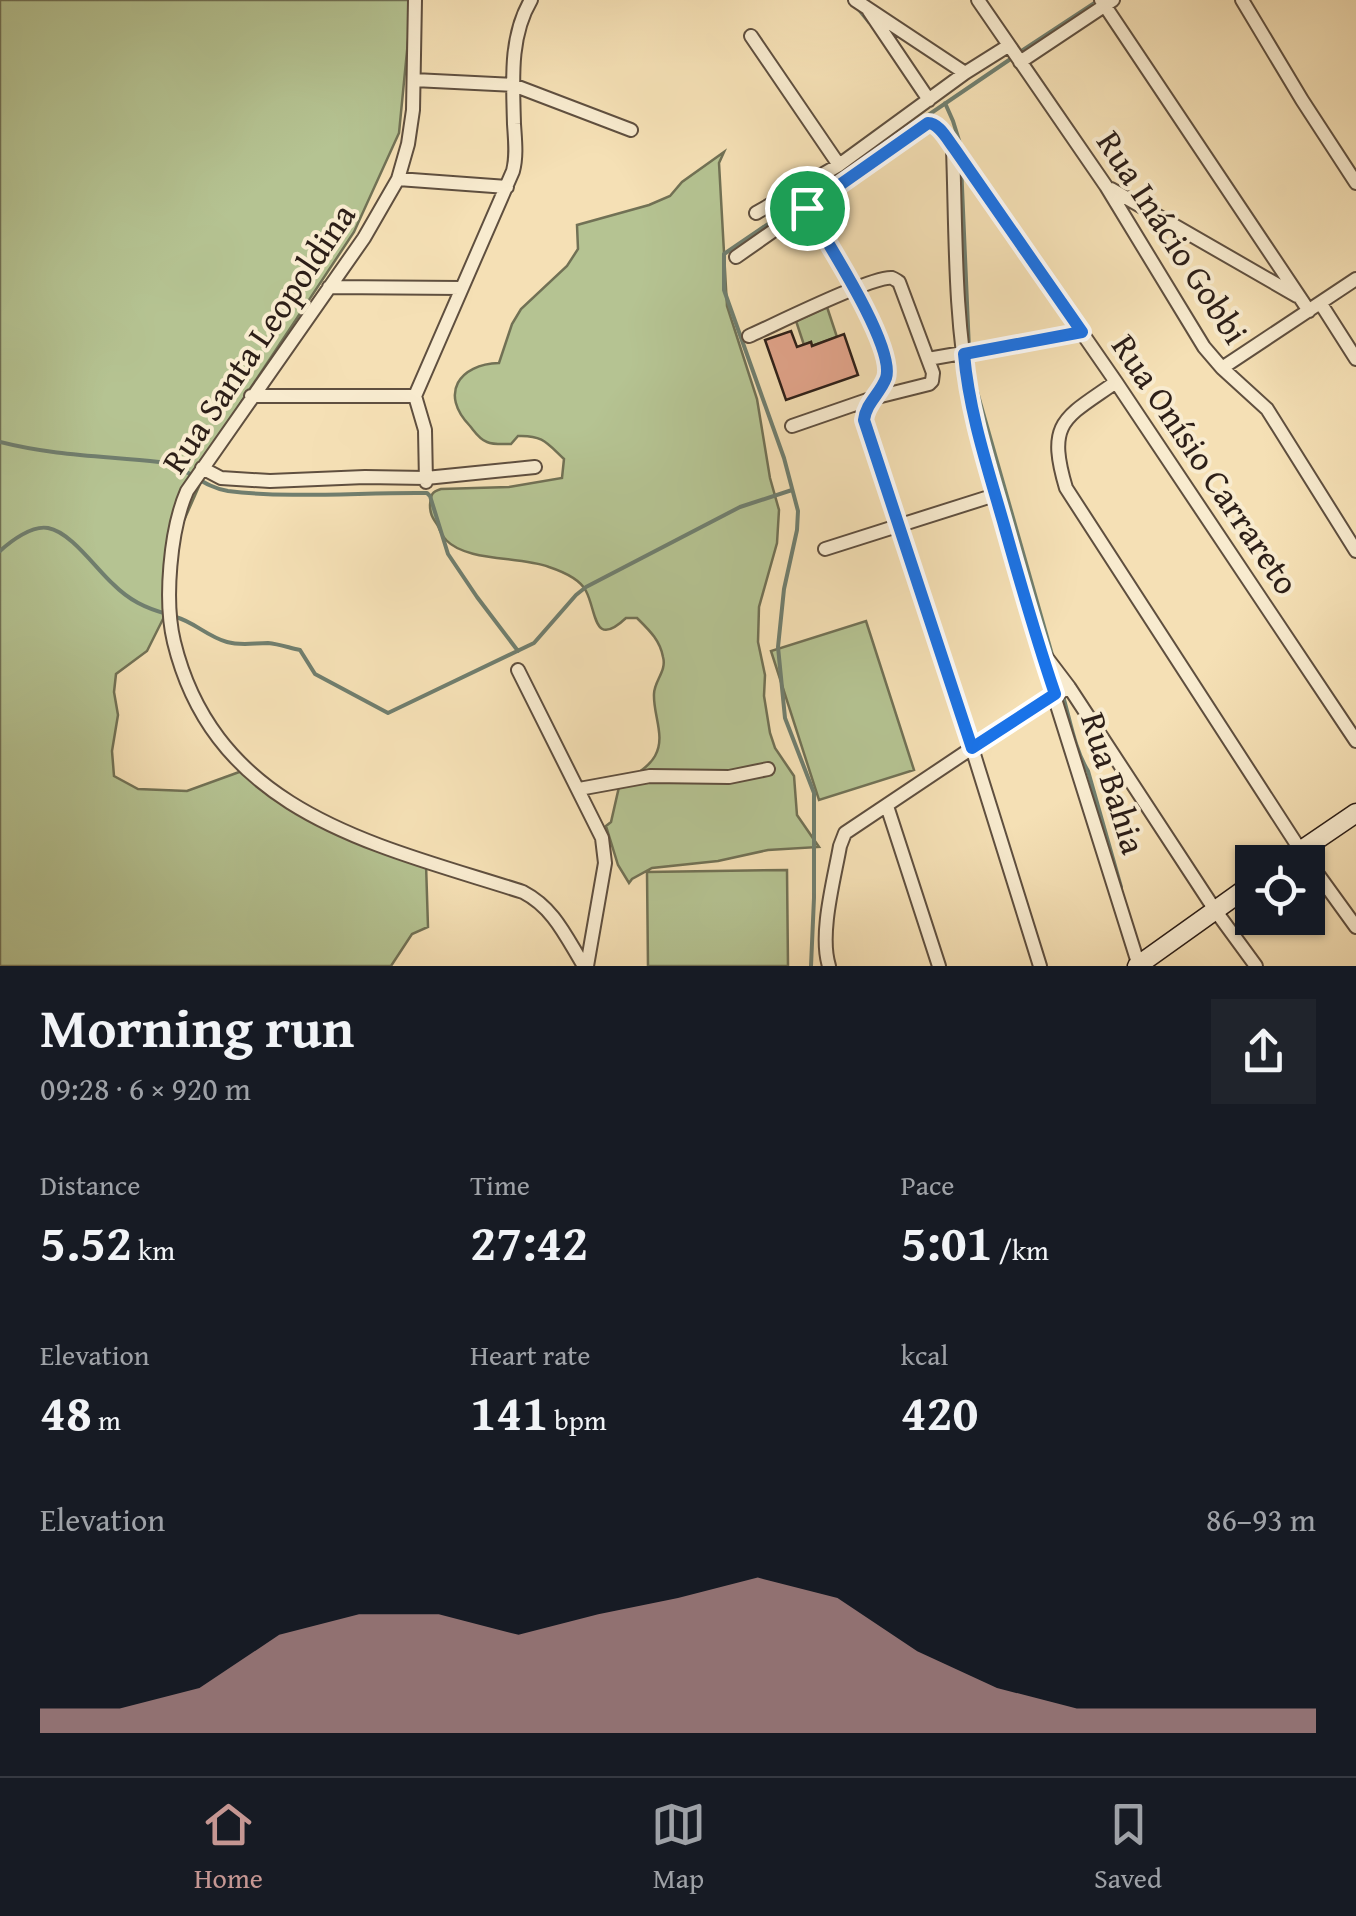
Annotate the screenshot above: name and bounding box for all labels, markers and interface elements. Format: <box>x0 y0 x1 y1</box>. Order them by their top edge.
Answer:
street label: Rua Inácio Gobbi <box>1085 120 1261 354</box>
pin <box>765 166 850 251</box>
icon: arrive <box>780 181 835 236</box>
street label: Rua Santa Leopoldina <box>149 192 368 483</box>
street label: Rua Onísio Carrareto <box>1100 324 1312 604</box>
street label: Rua Bahia <box>1068 706 1160 861</box>
map controls <box>1235 845 1325 935</box>
button: locate <box>1235 845 1325 935</box>
text: Morning run <box>40 987 354 1067</box>
button: share <box>1211 999 1316 1104</box>
text: 09:28 · 6 × 920 m <box>40 1065 251 1112</box>
text: Distance <box>40 1164 140 1205</box>
text: Time <box>470 1164 530 1205</box>
text: Pace <box>901 1164 955 1205</box>
text: 5.52 <box>40 1205 132 1278</box>
text: 27:42 <box>470 1205 588 1278</box>
text: 5:01 <box>901 1205 993 1278</box>
text: km <box>132 1229 175 1270</box>
text: /km <box>993 1229 1049 1270</box>
text: Elevation <box>40 1334 150 1375</box>
text: Heart rate <box>470 1334 590 1375</box>
text: kcal <box>901 1334 948 1375</box>
text: 48 <box>40 1375 92 1448</box>
text: 141 <box>470 1375 548 1448</box>
text: 420 <box>901 1375 978 1448</box>
text: m <box>92 1399 121 1440</box>
text: bpm <box>548 1399 607 1440</box>
text: Elevation <box>40 1496 165 1543</box>
text: 86–93 m <box>1206 1496 1316 1543</box>
tab: Home <box>194 1797 263 1898</box>
tab: Map <box>651 1797 706 1898</box>
tab: Saved <box>1094 1797 1162 1898</box>

